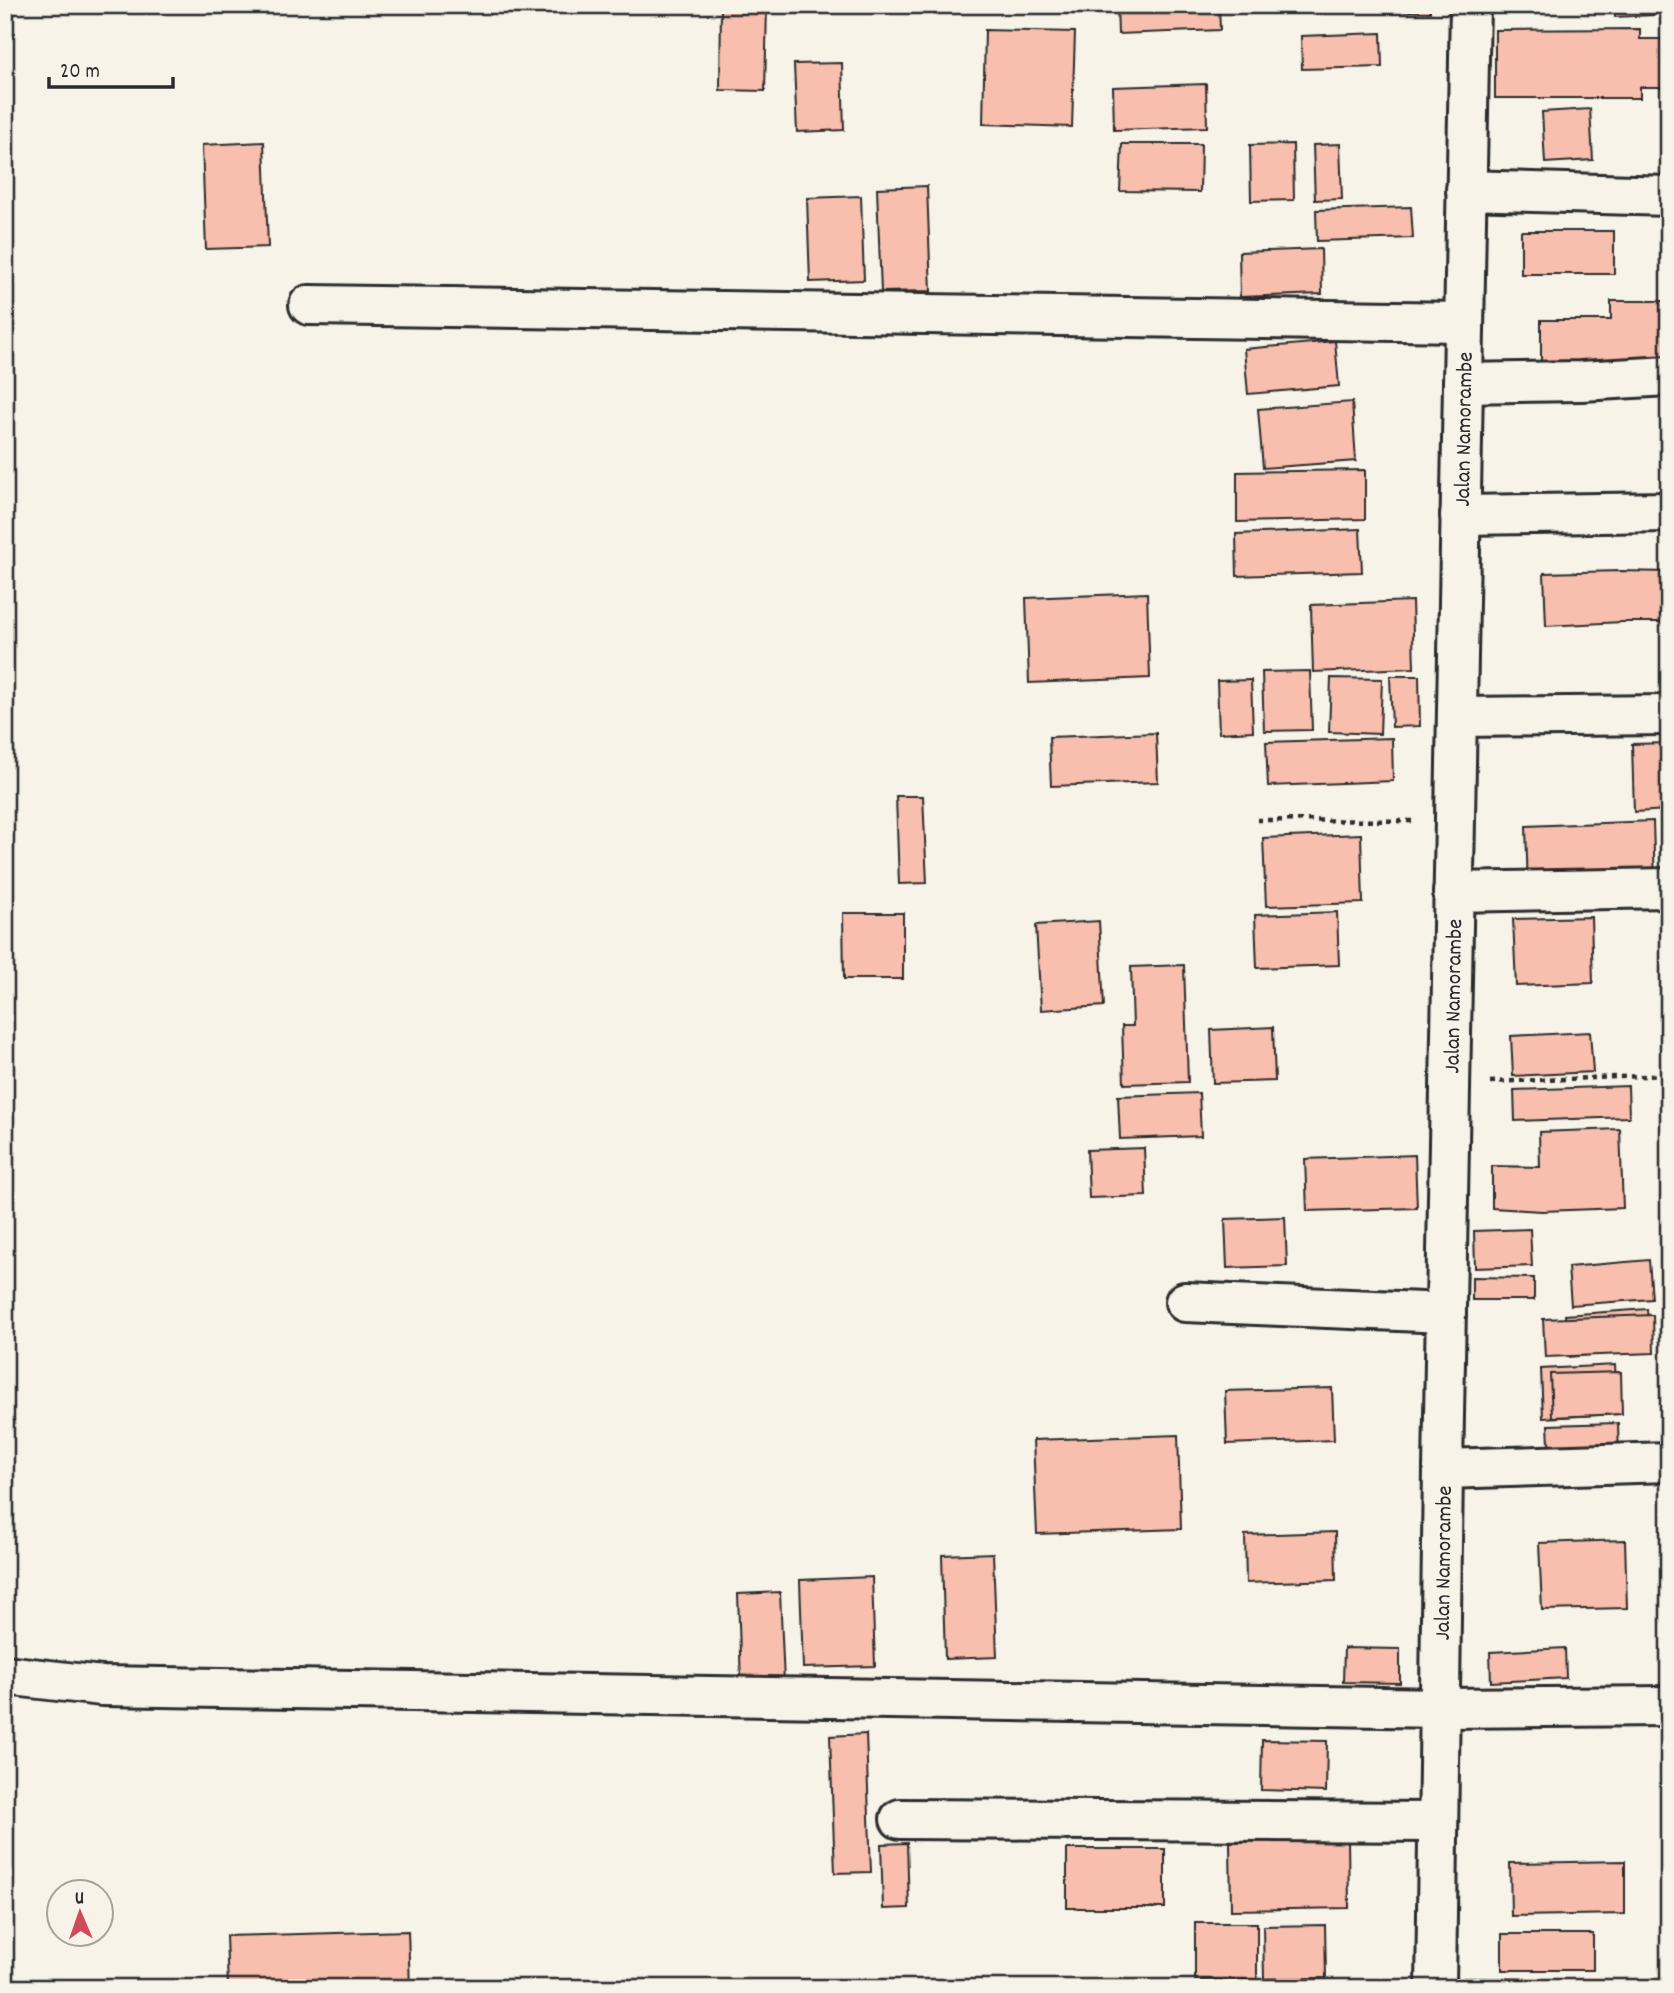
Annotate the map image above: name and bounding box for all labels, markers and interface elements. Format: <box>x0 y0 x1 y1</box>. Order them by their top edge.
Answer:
scale bar <box>49 46 173 90</box>
text: 20 m <box>60 58 100 88</box>
street label: Jalan Namorambe <box>1448 352 1484 507</box>
street label: Jalan Namorambe <box>1437 918 1473 1074</box>
street label: Jalan Namorambe <box>1428 1485 1463 1641</box>
north arrow <box>46 1878 116 1948</box>
text: U <box>74 1886 85 1913</box>

